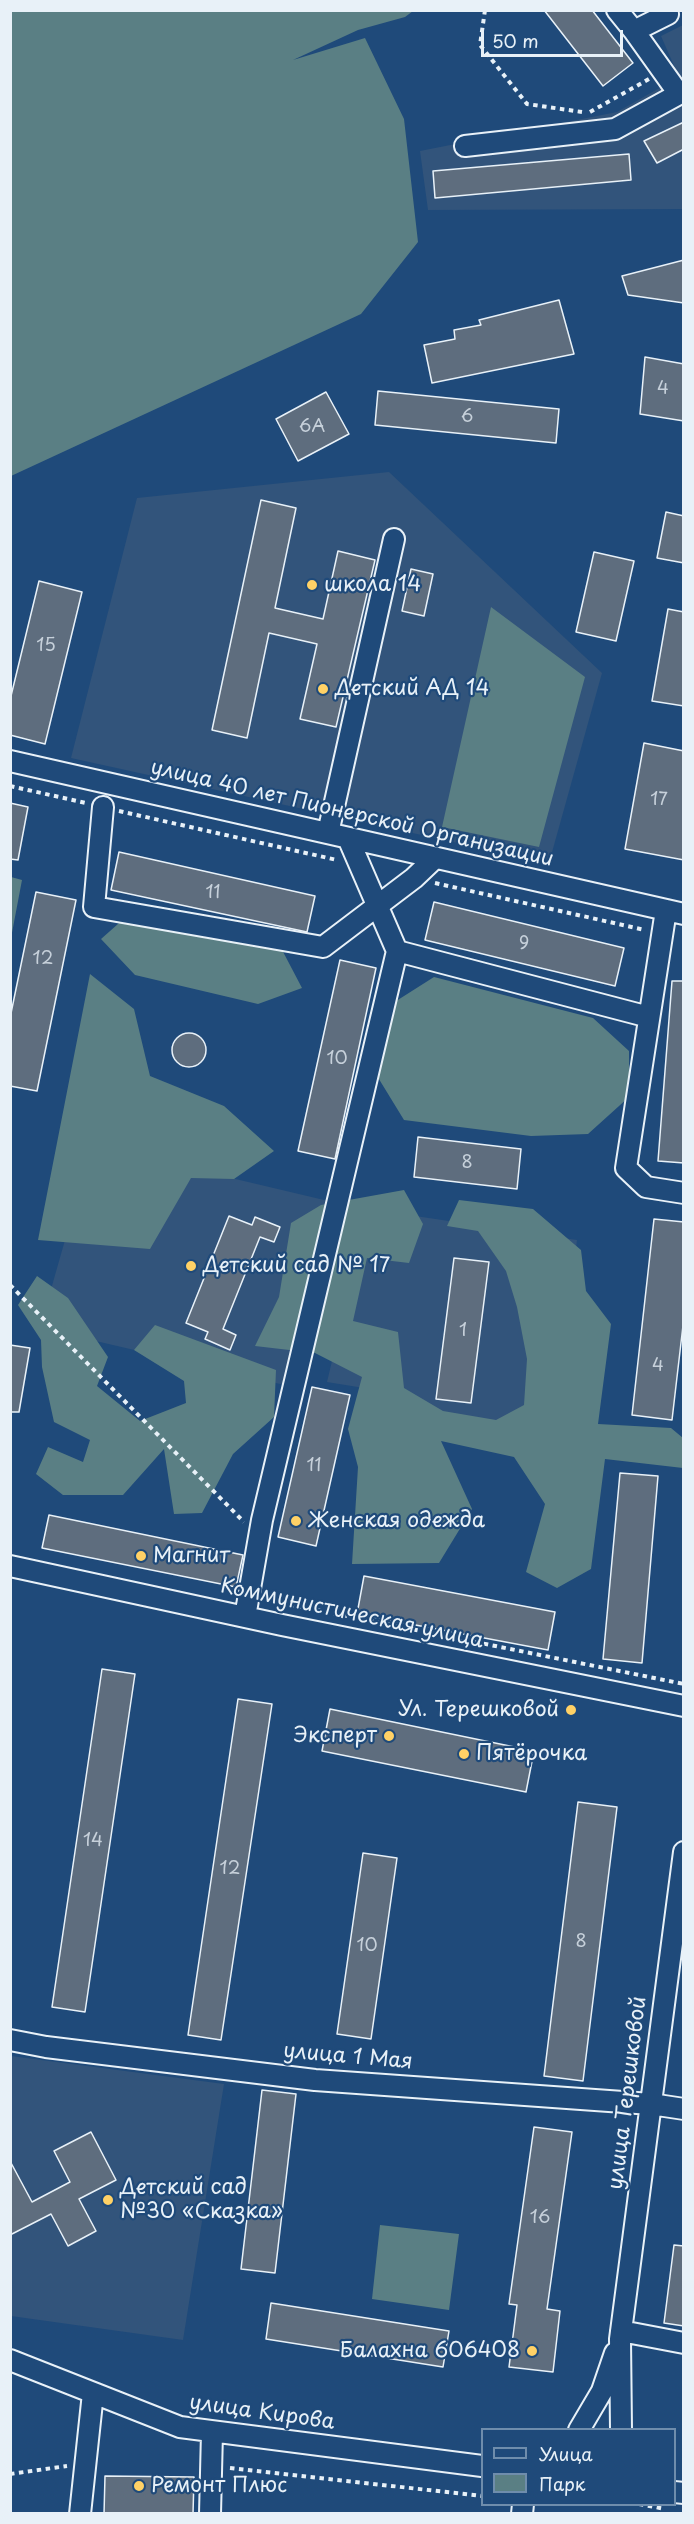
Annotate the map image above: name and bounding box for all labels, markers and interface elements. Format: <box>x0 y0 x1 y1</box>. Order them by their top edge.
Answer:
scale bar <box>484 18 626 56</box>
text: 50 m <box>492 27 539 54</box>
house number: 4 <box>657 378 669 400</box>
house number: 6 <box>461 406 473 428</box>
house number: 6А <box>299 416 325 438</box>
place label: школа 14 <box>324 572 421 598</box>
marker: школа 14 <box>305 578 319 592</box>
house number: 15 <box>36 635 56 657</box>
place label: Детский АД 14 <box>335 676 489 702</box>
marker: Детский АД 14 <box>316 682 330 696</box>
street label: улица 40 лет Пионерской Организации <box>148 755 556 873</box>
house number: 17 <box>650 789 668 811</box>
house number: 11 <box>205 882 221 904</box>
house number: 9 <box>519 933 529 955</box>
house number: 12 <box>33 948 53 970</box>
house number: 10 <box>326 1048 348 1070</box>
house number: 8 <box>461 1152 473 1174</box>
place label: Детский сад № 17 <box>203 1253 390 1279</box>
marker: Детский сад № 17 <box>184 1259 198 1273</box>
house number: 1 <box>459 1320 467 1342</box>
house number: 4 <box>652 1355 664 1377</box>
house number: 11 <box>306 1455 322 1477</box>
place label: Женская одежда <box>308 1508 485 1534</box>
marker: Женская одежда <box>289 1514 303 1528</box>
place label: Магнит <box>153 1543 230 1569</box>
marker: Магнит <box>134 1549 148 1563</box>
street label: Коммунистическая улица <box>218 1574 486 1654</box>
place label: Ул. Терешковой <box>398 1697 559 1723</box>
marker: Ул. Терешковой <box>564 1703 578 1717</box>
place label: Эксперт <box>293 1723 377 1749</box>
marker: Эксперт <box>382 1729 396 1743</box>
place label: Пятёрочка <box>476 1741 587 1767</box>
marker: Пятёрочка <box>457 1747 471 1761</box>
house number: 14 <box>83 1830 103 1852</box>
house number: 12 <box>220 1858 240 1880</box>
house number: 8 <box>575 1931 587 1953</box>
house number: 10 <box>356 1935 378 1957</box>
street label: улица Терешковой <box>604 1995 652 2191</box>
street label: улица 1 Мая <box>282 2039 414 2075</box>
place label: Детский сад №30 «Сказка» <box>120 2175 283 2225</box>
marker: Детский сад №30 «Сказка» <box>101 2193 115 2207</box>
house number: 16 <box>530 2207 550 2229</box>
place label: Балахна 606408 <box>340 2338 520 2364</box>
marker: Балахна 606408 <box>525 2344 539 2358</box>
street label: улица Кирова <box>188 2390 336 2436</box>
legend <box>481 2428 676 2506</box>
text: Улица <box>539 2440 593 2467</box>
text: Парк <box>539 2470 585 2497</box>
place label: Ремонт Плюс <box>151 2473 287 2499</box>
marker: Ремонт Плюс <box>132 2479 146 2493</box>

